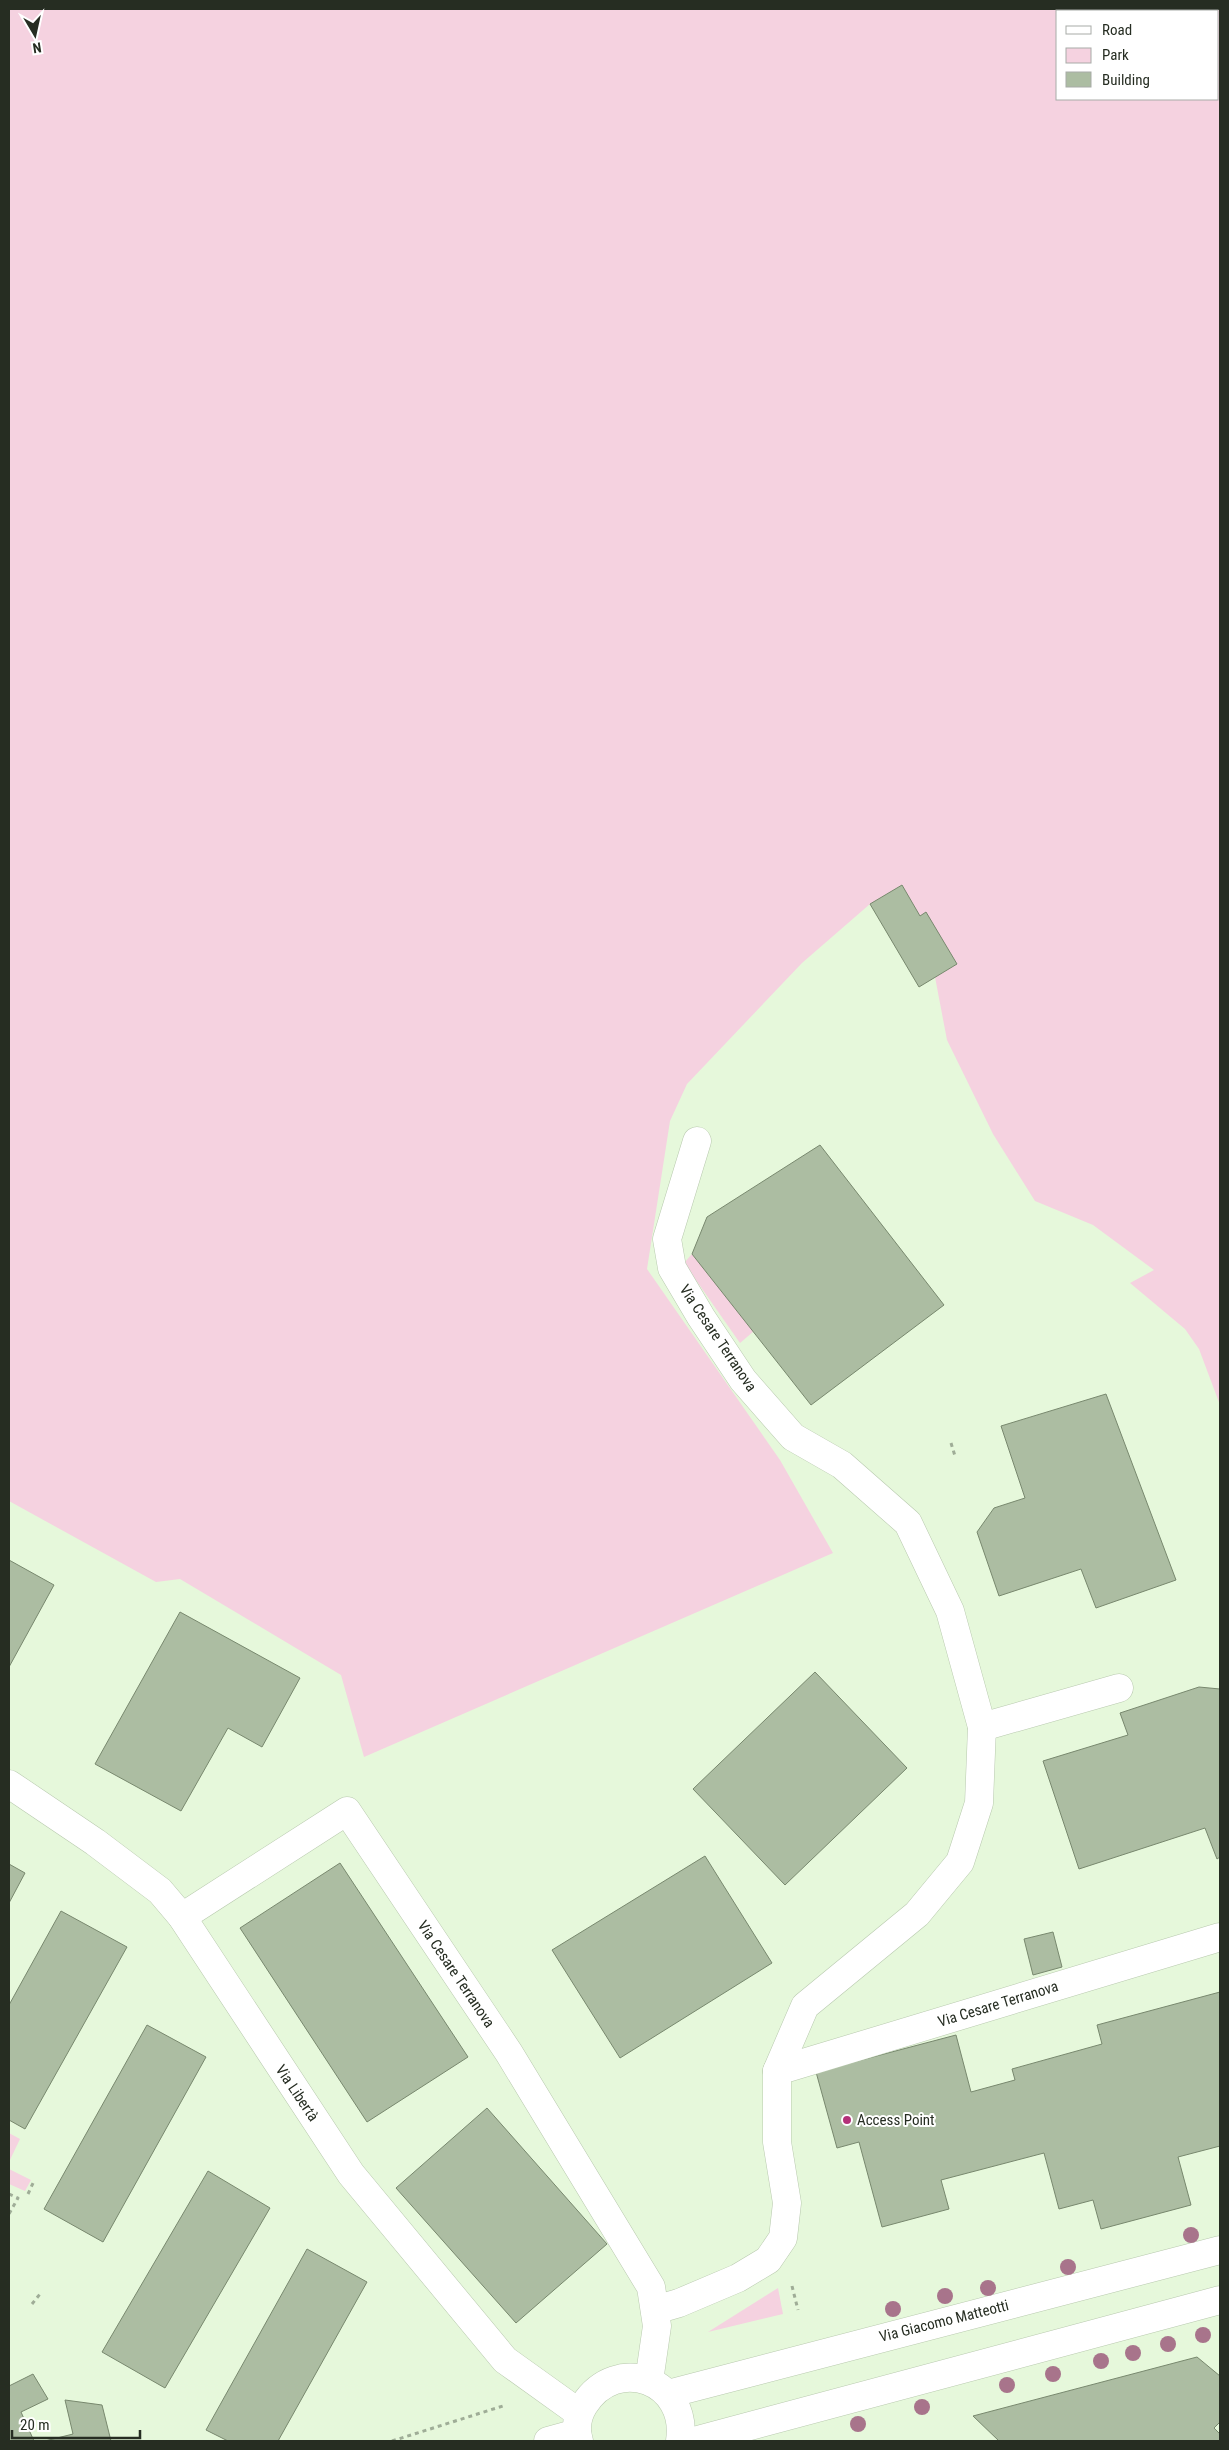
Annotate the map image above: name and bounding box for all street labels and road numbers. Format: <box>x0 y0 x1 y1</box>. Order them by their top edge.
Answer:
street label: Via Cesare Terranova <box>676 1281 760 1395</box>
street label: Via Cesare Terranova <box>414 1917 498 2031</box>
street label: Via Cesare Terranova <box>936 1977 1060 2031</box>
street label: Via Libertà <box>272 2061 322 2125</box>
street label: Via Giacomo Matteotti <box>877 2296 1011 2346</box>

